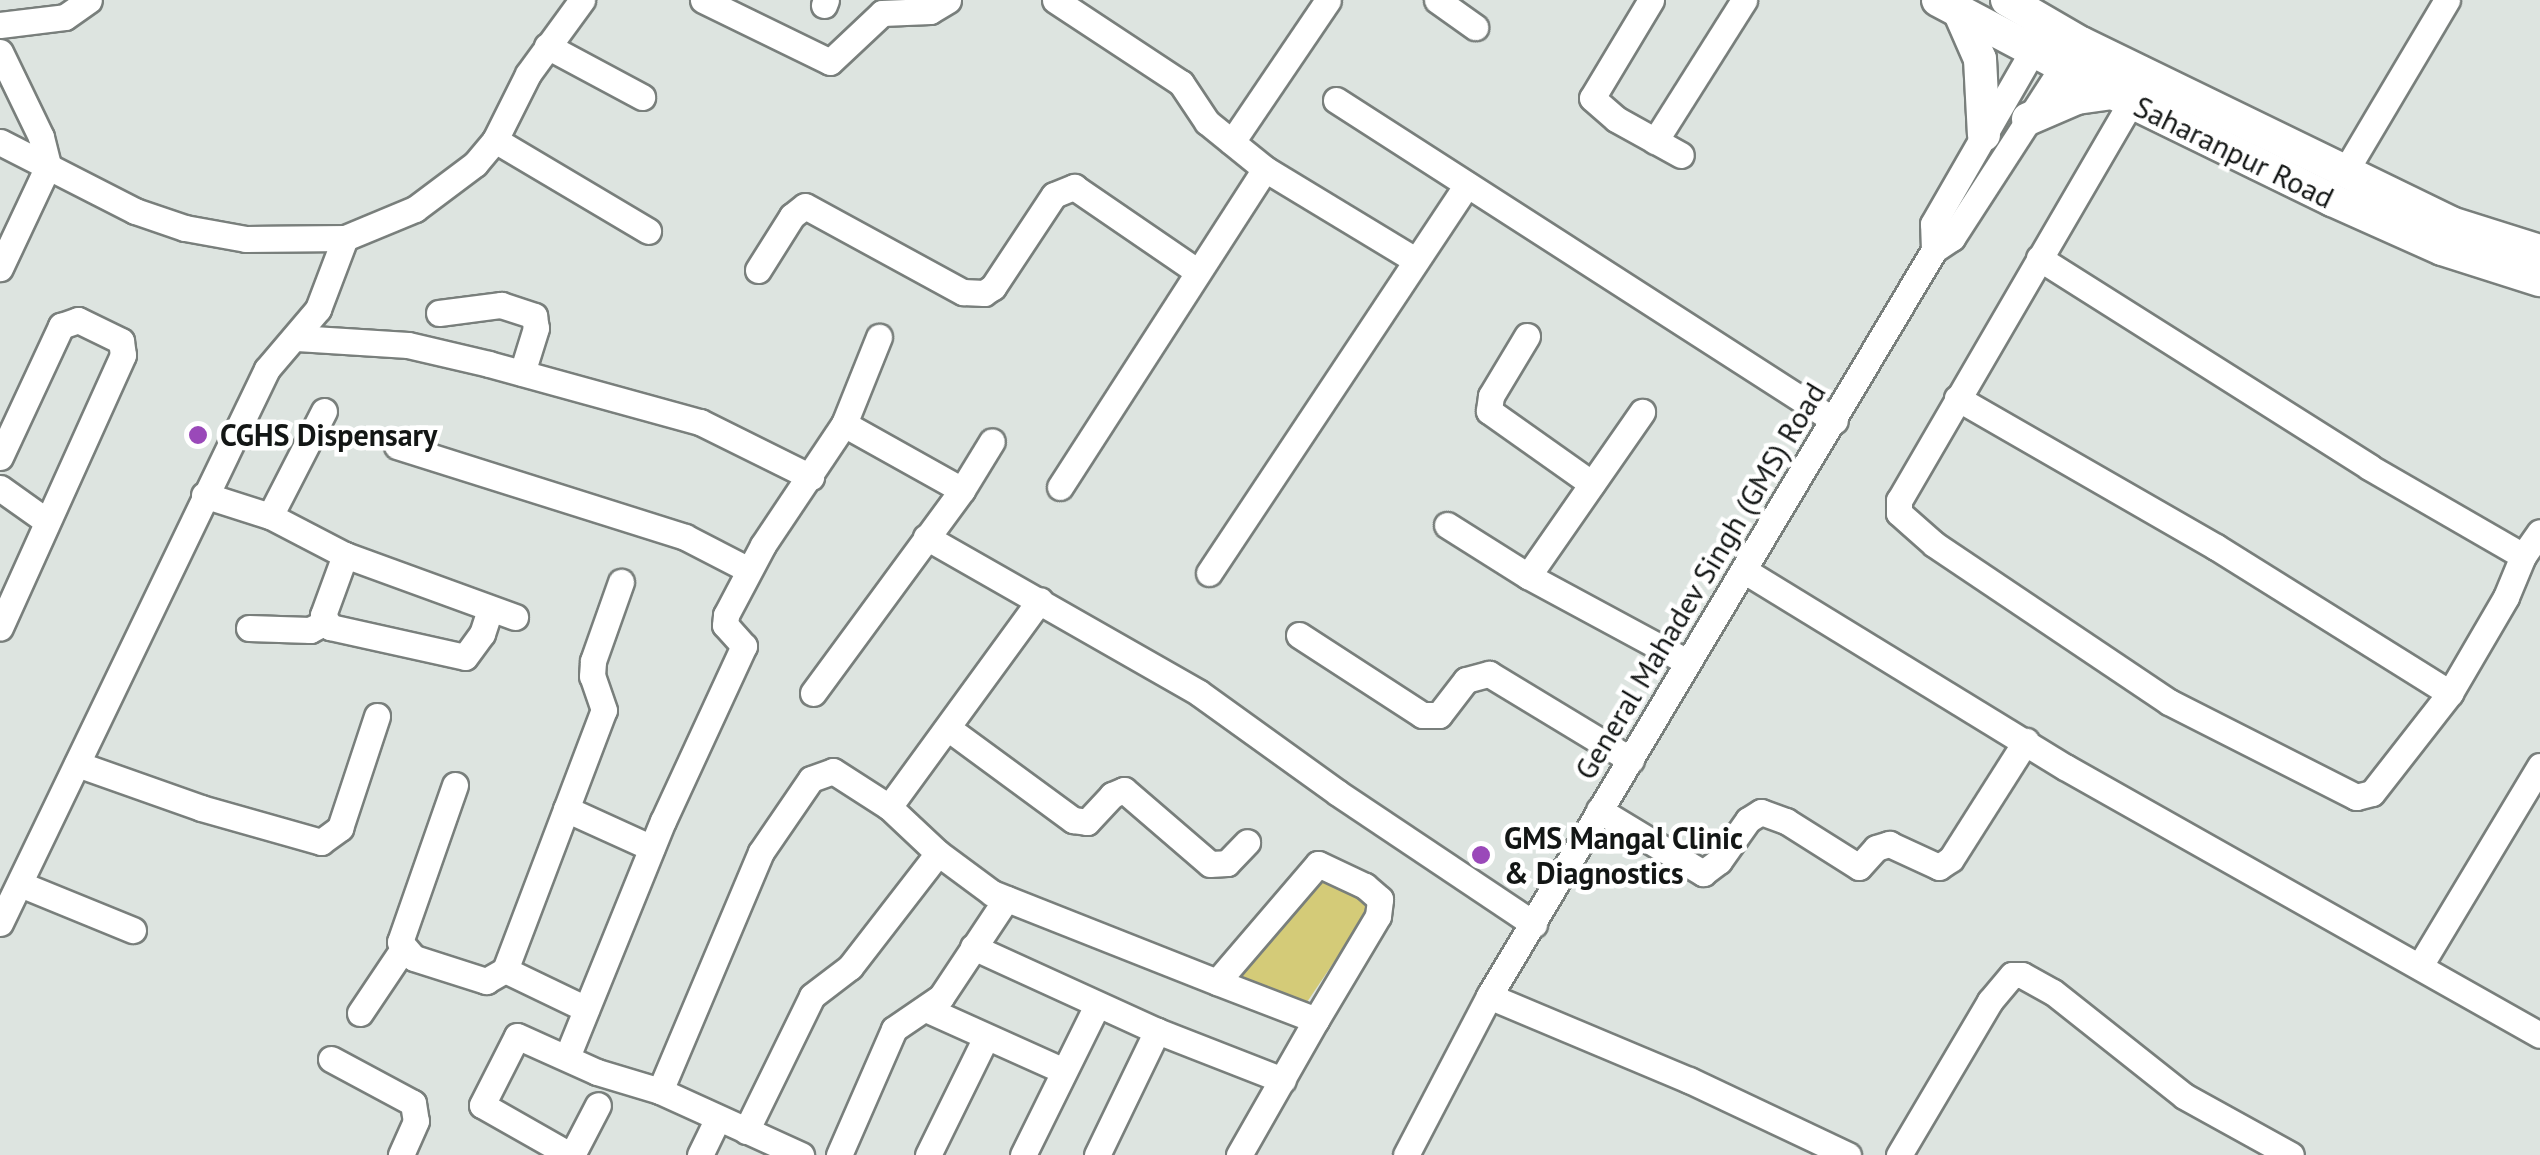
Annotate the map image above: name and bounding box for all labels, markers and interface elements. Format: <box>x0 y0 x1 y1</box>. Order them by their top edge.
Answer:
street label: Saharanpur Road <box>2128 88 2340 216</box>
street label: General Mahadev Singh (GMS) Road <box>1567 376 1833 786</box>
place label: CGHS Dispensary <box>220 417 437 453</box>
marker: CGHS Dispensary <box>185 422 211 448</box>
place label: GMS Mangal Clinic & Diagnostics <box>1504 820 1743 890</box>
marker: GMS Mangal Clinic & Diagnostics <box>1468 842 1494 868</box>

